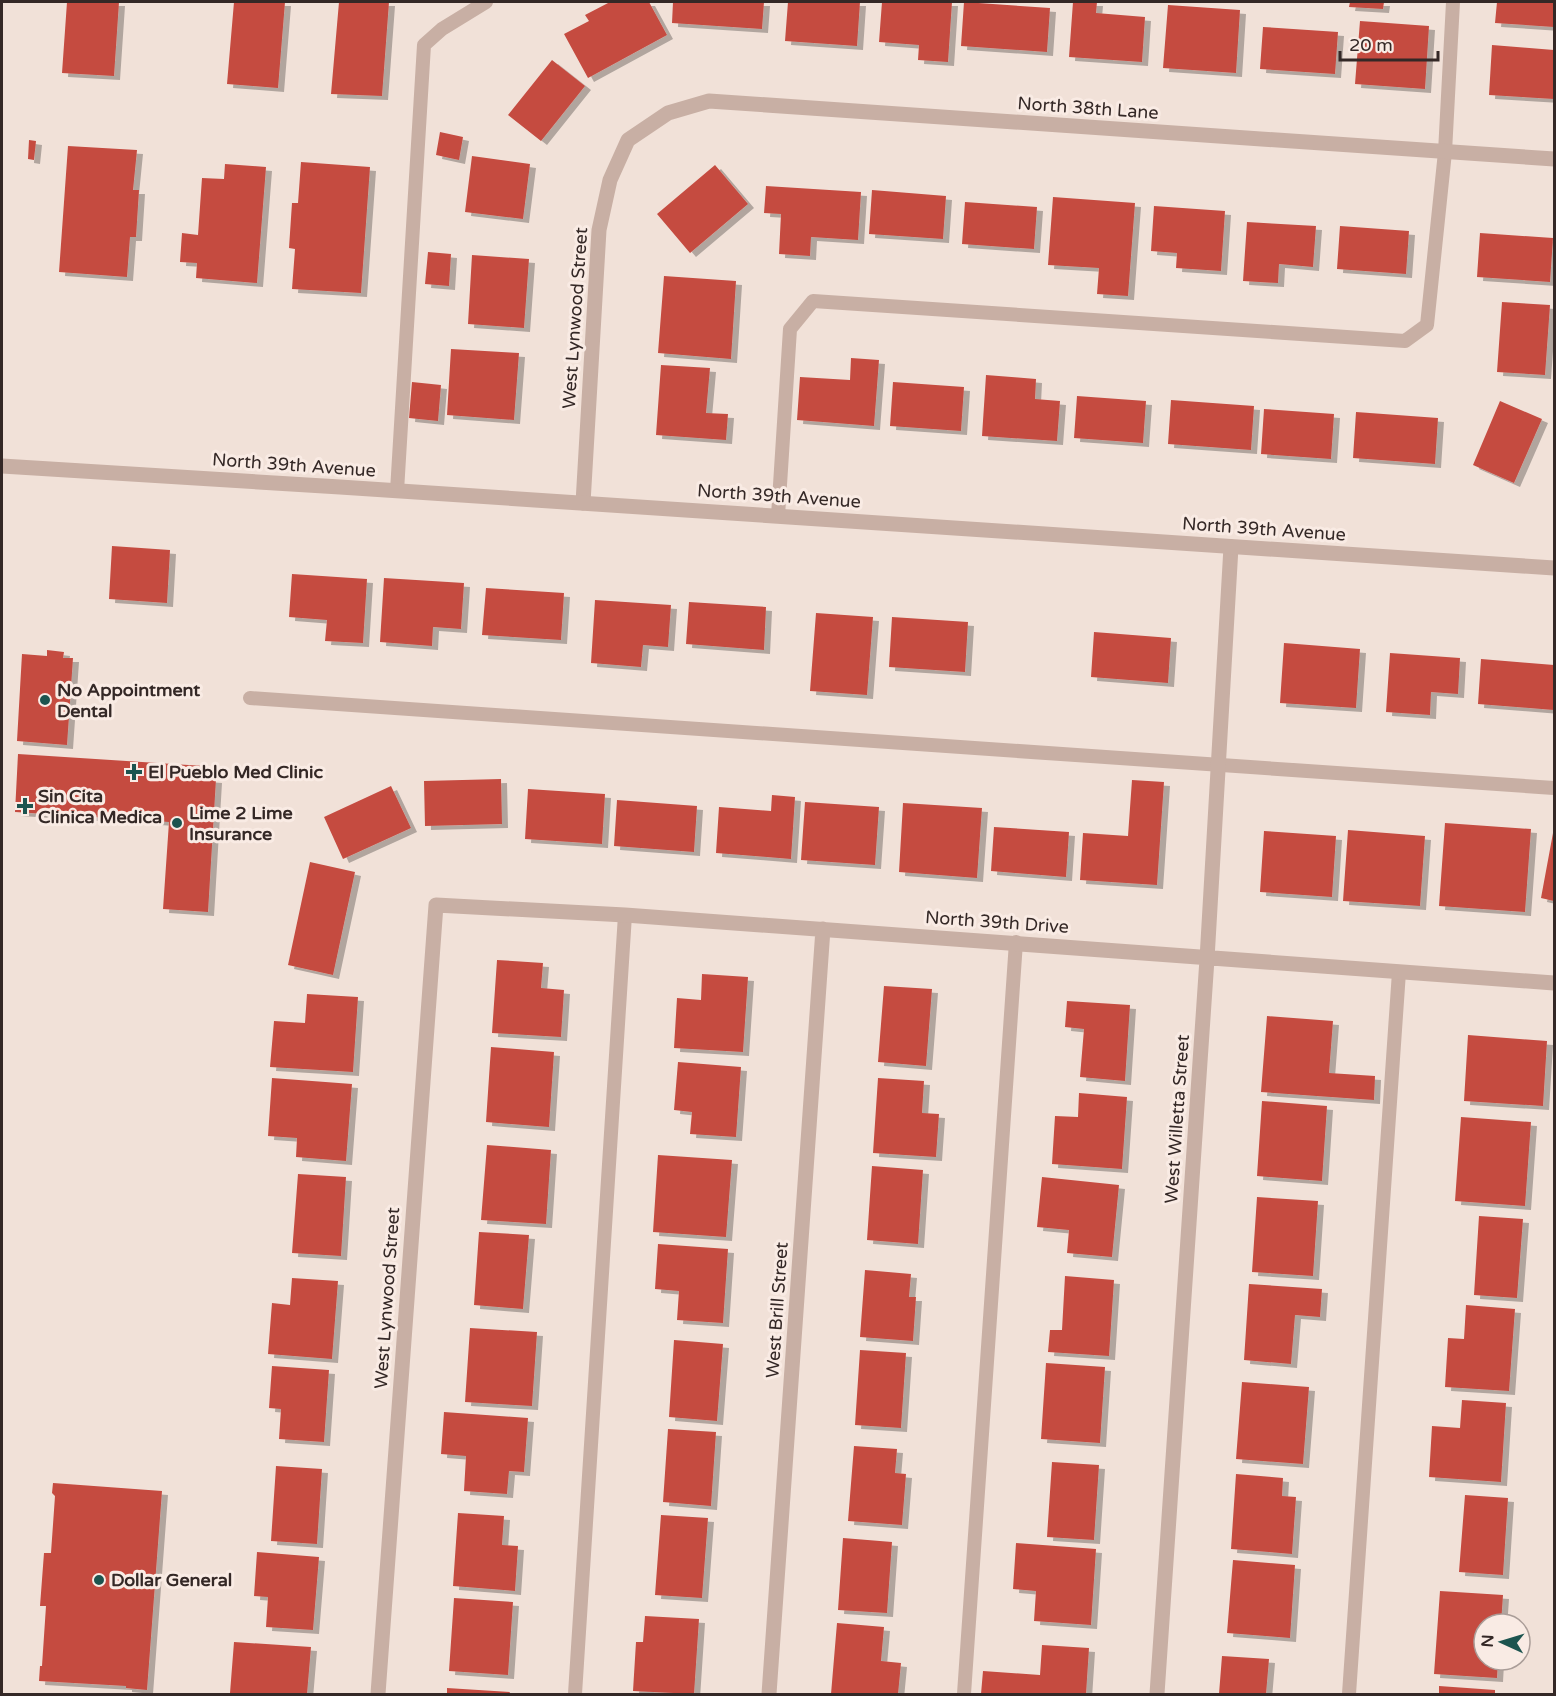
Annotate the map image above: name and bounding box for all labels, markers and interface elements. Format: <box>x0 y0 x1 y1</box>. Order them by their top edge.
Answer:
scale bar <box>1340 24 1438 62</box>
text: 20 m <box>1349 34 1393 56</box>
street label: North 38th Lane <box>1017 92 1159 124</box>
street label: West Lynwood Street <box>558 226 592 410</box>
street label: North 39th Avenue <box>211 448 377 482</box>
street label: North 39th Avenue <box>696 479 862 513</box>
street label: North 39th Avenue <box>1181 512 1347 546</box>
place label: No Appointment Dental <box>57 679 200 722</box>
marker: No Appointment Dental <box>38 693 52 707</box>
place label: El Pueblo Med Clinic <box>148 761 324 783</box>
marker: El Pueblo Med Clinic <box>125 763 143 781</box>
place label: Sin Cita Clinica Medica <box>38 785 162 828</box>
marker: Sin Cita Clinica Medica <box>16 797 34 815</box>
place label: Lime 2 Lime Insurance <box>189 802 293 845</box>
marker: Lime 2 Lime Insurance <box>170 816 184 830</box>
street label: North 39th Drive <box>924 906 1070 938</box>
street label: West Willetta Street <box>1160 1034 1194 1204</box>
street label: West Lynwood Street <box>370 1206 404 1390</box>
street label: West Brill Street <box>761 1241 793 1379</box>
place label: Dollar General <box>111 1569 232 1591</box>
marker: Dollar General <box>92 1573 106 1587</box>
north arrow <box>1472 1612 1532 1672</box>
text: N <box>1478 1634 1498 1648</box>

